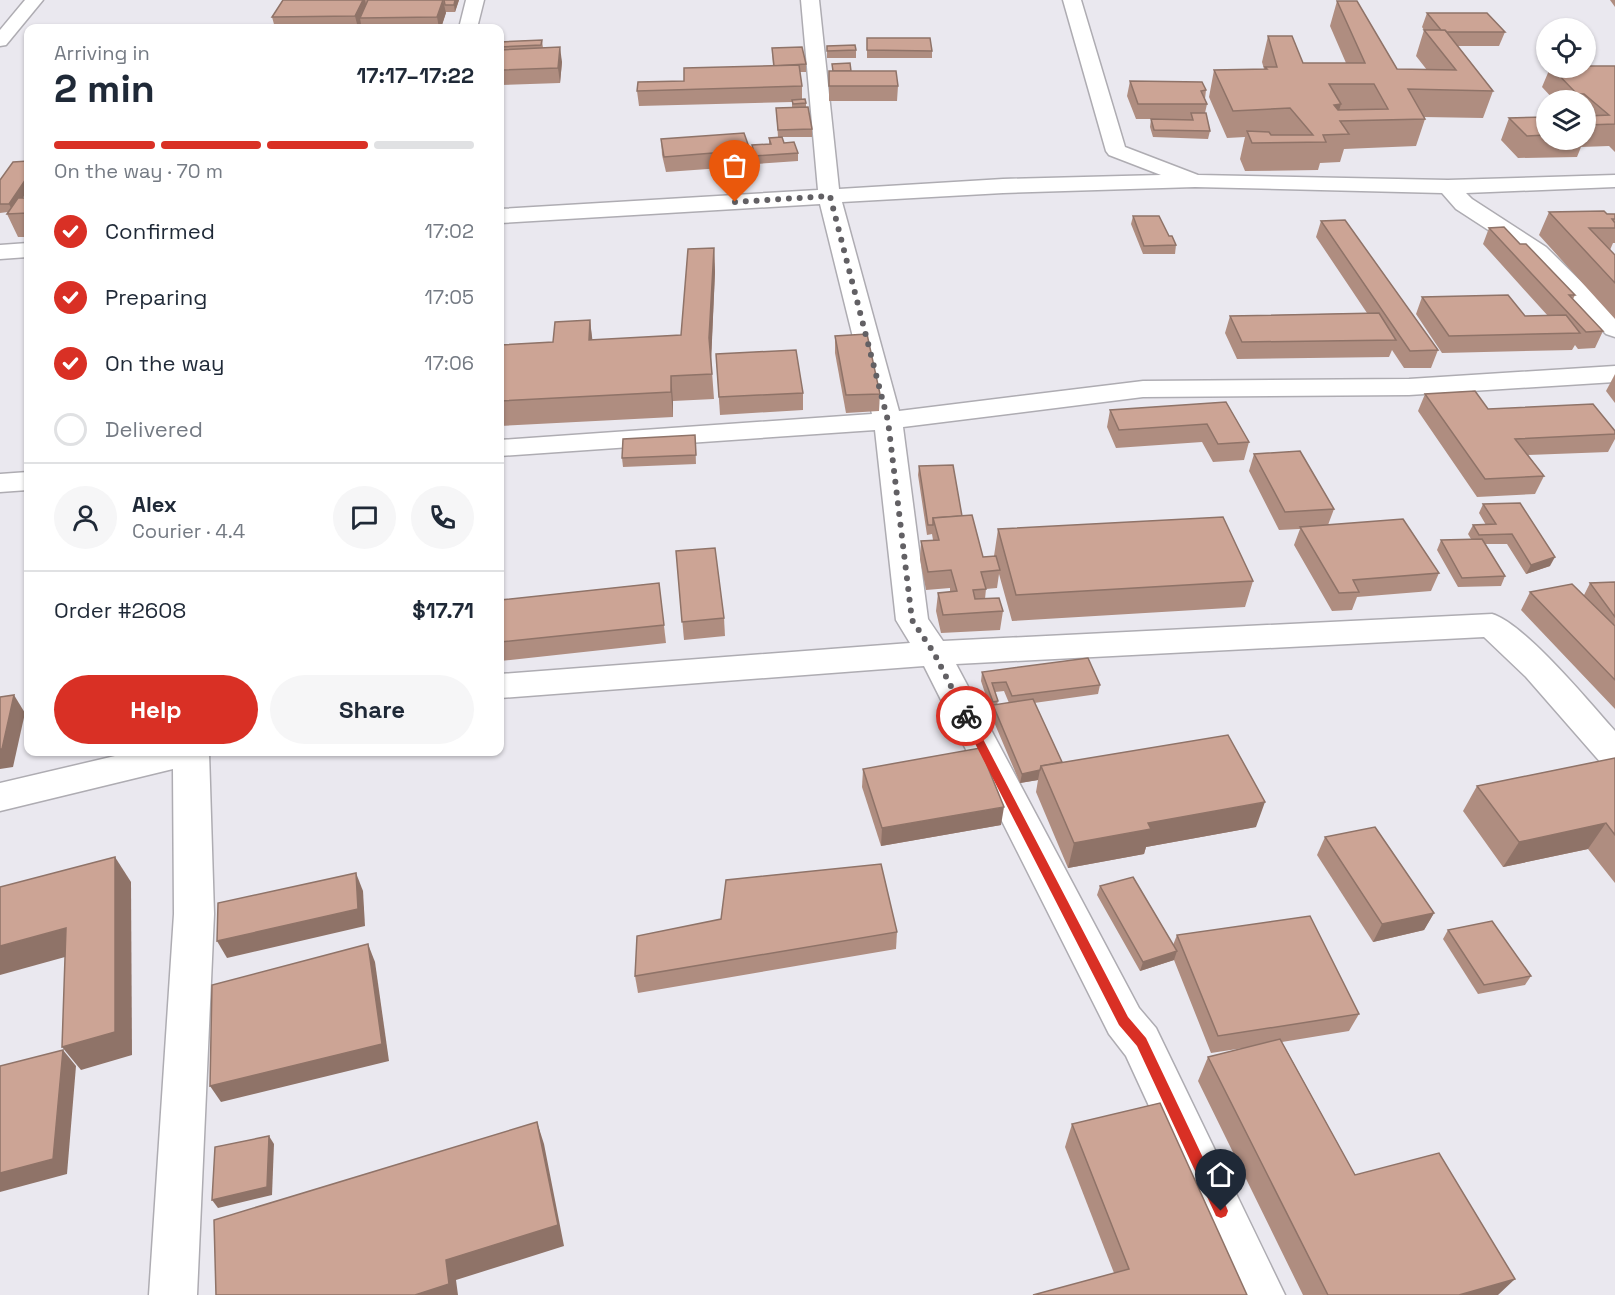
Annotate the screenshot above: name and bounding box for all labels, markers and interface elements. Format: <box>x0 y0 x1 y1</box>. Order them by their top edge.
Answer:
map controls <box>1536 18 1596 150</box>
button: locate <box>1536 18 1596 78</box>
text: Arriving in <box>54 40 150 66</box>
text: 17:17–17:22 <box>356 61 474 89</box>
text: 2 min <box>54 64 155 113</box>
button: layers <box>1536 90 1596 150</box>
pin <box>709 140 760 202</box>
icon: bag <box>718 149 751 182</box>
text: On the way · 70 m <box>54 158 223 184</box>
icon: check <box>54 215 87 248</box>
text: Confirmed <box>105 217 215 245</box>
text: 17:02 <box>424 218 474 244</box>
icon: check <box>54 281 87 314</box>
text: Preparing <box>105 283 207 311</box>
text: 17:05 <box>425 284 474 310</box>
icon: check <box>54 347 87 380</box>
text: On the way <box>105 349 224 377</box>
text: 17:06 <box>424 350 474 376</box>
text: Delivered <box>105 415 203 443</box>
button: person <box>54 486 117 549</box>
button: chat <box>333 486 396 549</box>
button: phone <box>411 486 474 549</box>
text: Alex <box>132 490 177 518</box>
text: Courier · 4.4 <box>132 518 245 544</box>
text: Order #2608 <box>54 596 186 624</box>
text: $17.71 <box>412 596 474 624</box>
button: Help <box>54 675 258 744</box>
button: Share <box>270 675 474 744</box>
courier <box>936 686 996 746</box>
icon: bike <box>950 700 983 733</box>
pin <box>1195 1149 1246 1211</box>
icon: home <box>1204 1158 1237 1191</box>

